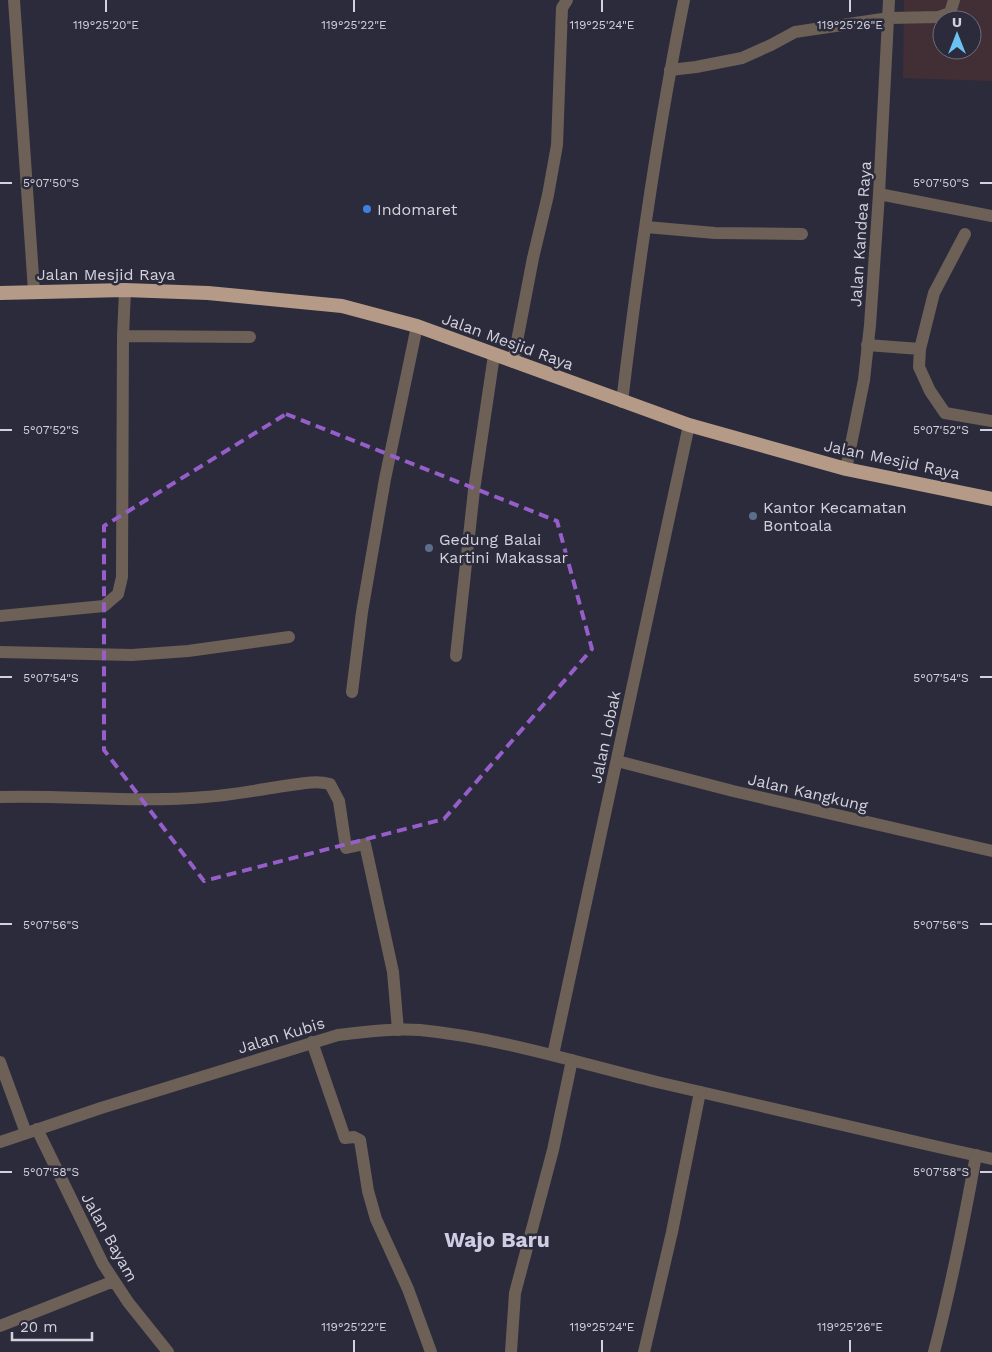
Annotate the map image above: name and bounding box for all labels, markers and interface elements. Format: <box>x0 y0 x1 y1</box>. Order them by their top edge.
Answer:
north arrow <box>932 10 982 60</box>
text: U <box>952 14 962 30</box>
text: 119°25'20"E <box>73 18 139 32</box>
text: 119°25'22"E <box>321 18 387 32</box>
text: 119°25'24"E <box>570 18 635 32</box>
text: 119°25'26"E <box>817 18 883 32</box>
street label: Jalan Kandea Raya <box>846 160 875 308</box>
text: 5°07'50"S <box>23 176 79 190</box>
text: 5°07'50"S <box>913 176 969 190</box>
place label: Indomaret <box>377 200 458 219</box>
marker: Indomaret <box>361 203 373 215</box>
street label: Jalan Mesjid Raya <box>37 265 175 284</box>
street label: Jalan Mesjid Raya <box>439 309 576 374</box>
text: 5°07'52"S <box>23 423 79 437</box>
text: 5°07'52"S <box>913 423 969 437</box>
street label: Jalan Mesjid Raya <box>822 436 962 483</box>
place label: Kantor Kecamatan Bontoala <box>763 498 907 535</box>
marker: Kantor Kecamatan Bontoala <box>747 510 759 522</box>
place label: Gedung Balai Kartini Makassar <box>439 530 568 567</box>
marker: Gedung Balai Kartini Makassar <box>423 542 435 554</box>
text: 5°07'54"S <box>23 671 79 685</box>
text: 5°07'54"S <box>913 671 969 685</box>
street label: Jalan Lobak <box>586 689 625 785</box>
street label: Jalan Kangkung <box>746 769 870 816</box>
text: 5°07'56"S <box>23 918 79 932</box>
text: 5°07'56"S <box>913 918 969 932</box>
street label: Jalan Kubis <box>235 1013 327 1058</box>
text: 5°07'58"S <box>23 1165 79 1179</box>
text: 5°07'58"S <box>913 1165 969 1179</box>
street label: Jalan Bayam <box>77 1190 142 1285</box>
district label: Wajo Baru <box>444 1227 550 1252</box>
scale bar <box>12 1310 92 1342</box>
text: 20 m <box>20 1318 58 1336</box>
text: 119°25'22"E <box>321 1320 387 1334</box>
text: 119°25'24"E <box>570 1320 635 1334</box>
text: 119°25'26"E <box>817 1320 883 1334</box>

